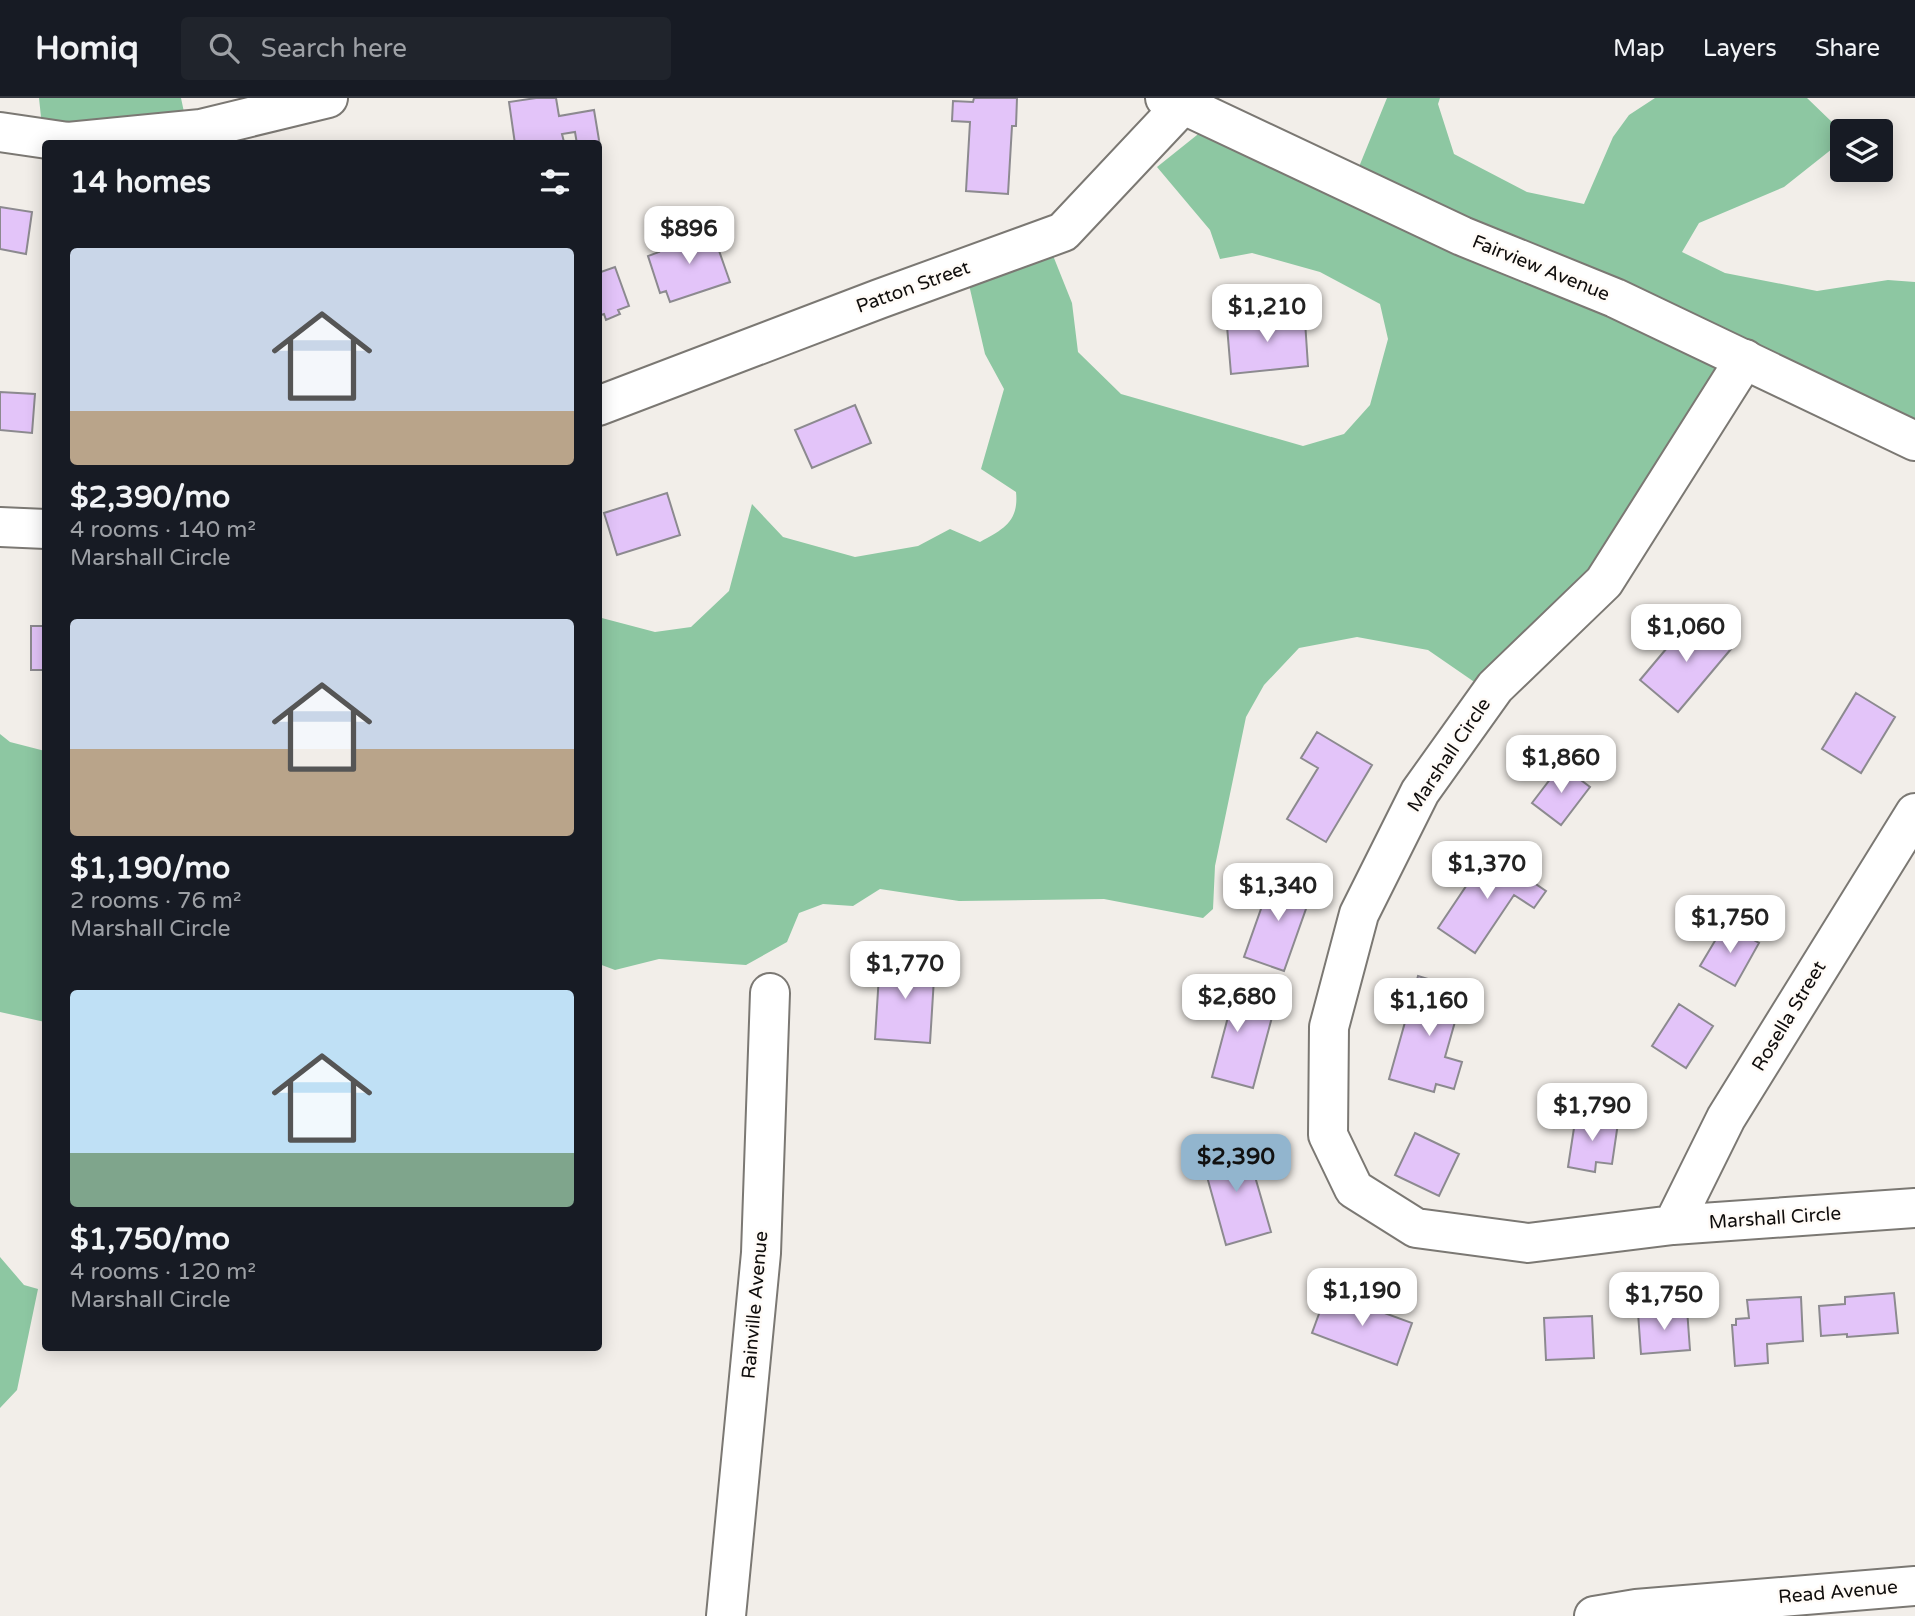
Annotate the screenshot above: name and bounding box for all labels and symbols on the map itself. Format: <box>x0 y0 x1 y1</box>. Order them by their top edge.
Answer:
pin: $896 <box>648 206 730 266</box>
street label: Fairview Avenue <box>1469 230 1613 306</box>
street label: Patton Street <box>853 256 973 318</box>
pin: $1,210 <box>1210 285 1324 344</box>
pin: $1,060 <box>1629 604 1743 664</box>
street label: Marshall Circle <box>1403 694 1495 816</box>
pin: $1,860 <box>1504 736 1618 795</box>
pin: $1,370 <box>1430 842 1544 901</box>
pin: $1,340 <box>1221 864 1335 923</box>
pin: $1,750 <box>1673 896 1787 955</box>
pin: $1,770 <box>848 942 962 1001</box>
street label: Rosella Street <box>1748 957 1830 1075</box>
pin: $2,680 <box>1180 974 1294 1034</box>
pin: $1,160 <box>1372 978 1486 1038</box>
pin: $1,790 <box>1535 1084 1649 1143</box>
pin: $2,390 <box>1179 1134 1293 1194</box>
street label: Marshall Circle <box>1708 1202 1842 1234</box>
street label: Rainville Avenue <box>738 1230 772 1380</box>
pin: $1,190 <box>1305 1268 1419 1328</box>
pin: $1,750 <box>1607 1272 1721 1332</box>
street label: Read Avenue <box>1777 1576 1899 1608</box>

